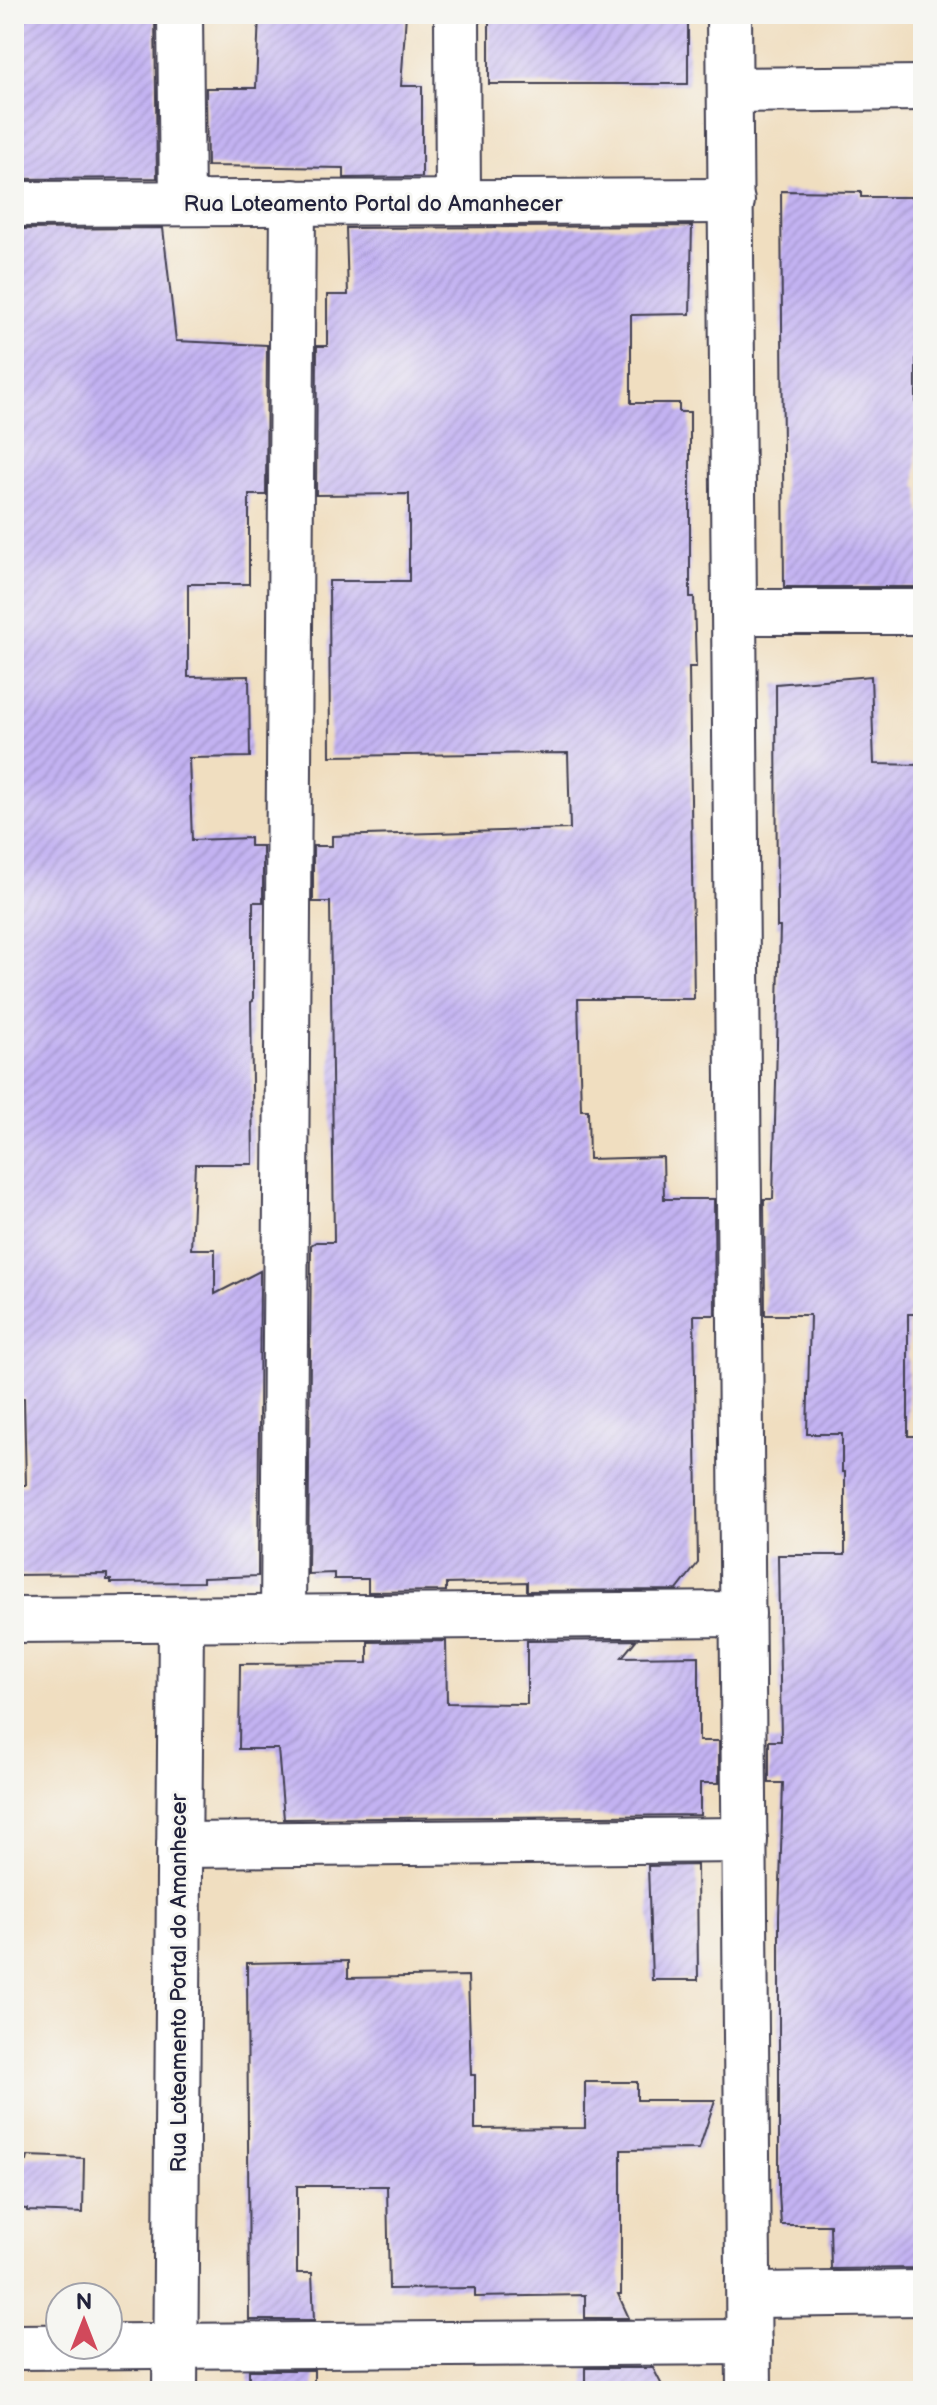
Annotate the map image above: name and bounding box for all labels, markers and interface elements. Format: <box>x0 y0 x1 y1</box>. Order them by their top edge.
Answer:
street label: Rua Loteamento Portal do Amanhecer <box>184 191 563 218</box>
street label: Rua Loteamento Portal do Amanhecer <box>166 1793 193 2172</box>
north arrow <box>44 2281 124 2361</box>
text: N <box>76 2289 92 2316</box>

